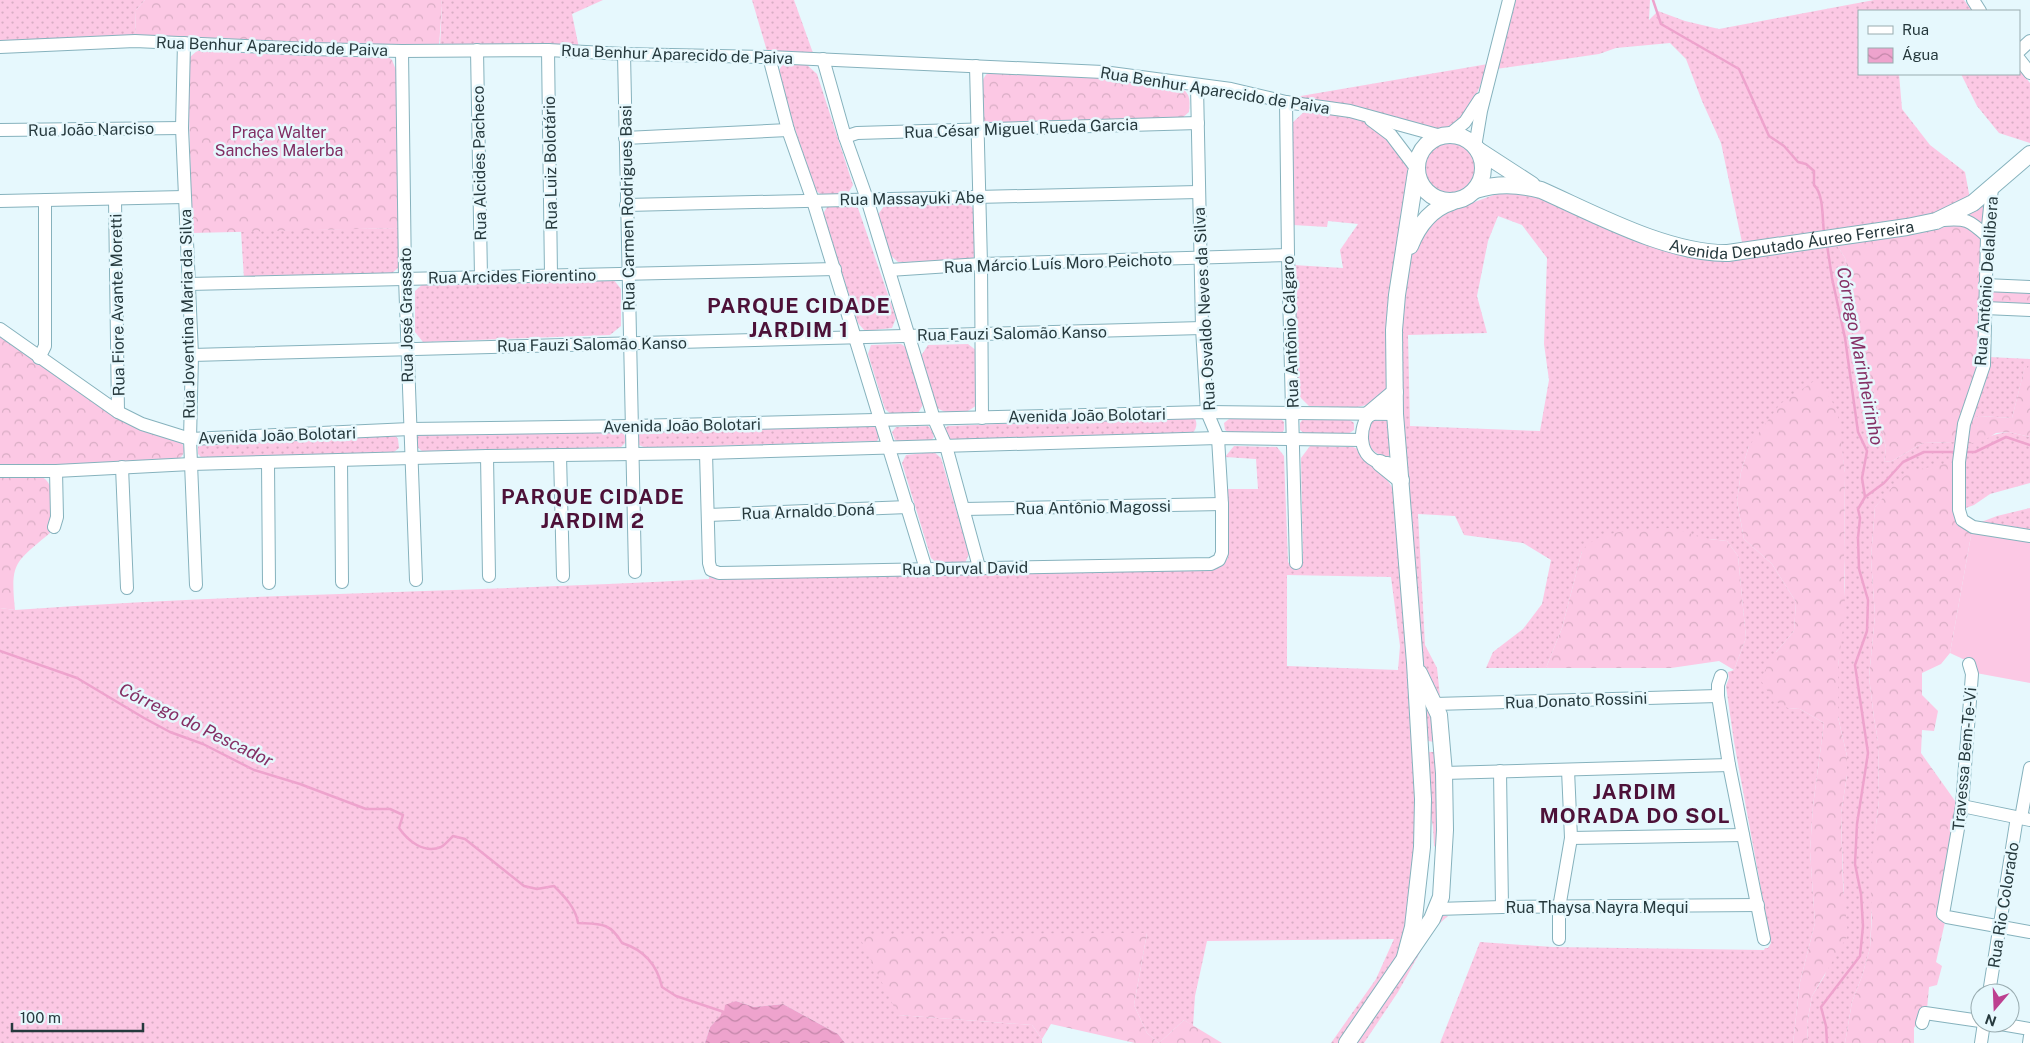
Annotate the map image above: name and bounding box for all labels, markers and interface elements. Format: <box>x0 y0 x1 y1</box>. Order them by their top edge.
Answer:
legend <box>1858 10 2020 75</box>
text: Rua <box>1902 21 1929 38</box>
street label: Rua Benhur Aparecido de Paiva <box>156 33 388 60</box>
street label: Rua Benhur Aparecido de Paiva <box>561 41 793 68</box>
text: Água <box>1902 46 1939 63</box>
street label: Rua Benhur Aparecido de Paiva <box>1099 63 1331 118</box>
street label: Rua Alcides Pacheco <box>469 85 490 241</box>
street label: Rua Luiz Bolotário <box>540 96 561 230</box>
street label: Rua Carmen Rodrigues Basi <box>616 105 639 311</box>
street label: Rua César Miguel Rueda Garcia <box>904 115 1138 142</box>
street label: Rua João Narciso <box>28 119 154 140</box>
park label: Praça Walter Sanches Malerba <box>215 123 343 160</box>
street label: Rua Massayuki Abe <box>839 188 985 209</box>
street label: Rua Antônio Delalibera <box>1971 196 2002 367</box>
street label: Rua Osvaldo Neves da Silva <box>1190 207 1219 411</box>
street label: Rua Joventina Maria da Silva <box>176 209 199 419</box>
street label: Rua Fiore Avante Moretti <box>106 214 129 396</box>
street label: Avenida Deputado Áureo Ferreira <box>1667 217 1916 263</box>
street label: Rua José Grassato <box>396 247 417 383</box>
street label: Rua Márcio Luís Moro Peichoto <box>944 250 1172 277</box>
street label: Rua Antônio Cálgaro <box>1278 255 1303 409</box>
water label: Córrego Marinheirinho <box>1833 265 1888 447</box>
street label: Rua Arcides Fiorentino <box>428 266 596 287</box>
district label: PARQUE CIDADE JARDIM 1 <box>707 293 891 342</box>
street label: Rua Fauzi Salomão Kanso <box>917 322 1107 345</box>
street label: Rua Fauzi Salomão Kanso <box>497 333 687 356</box>
street label: Avenida João Bolotari <box>1008 405 1166 426</box>
street label: Avenida João Bolotari <box>603 415 761 436</box>
street label: Avenida João Bolotari <box>198 423 356 448</box>
district label: PARQUE CIDADE JARDIM 2 <box>501 484 685 533</box>
street label: Rua Antônio Magossi <box>1015 497 1171 518</box>
street label: Rua Arnaldo Doná <box>741 500 875 523</box>
street label: Rua Durval David <box>902 558 1028 579</box>
water label: Córrego do Pescador <box>116 678 277 771</box>
street label: Travessa Bem-Te-Vi <box>1949 686 1980 832</box>
street label: Rua Donato Rossini <box>1505 689 1648 712</box>
district label: JARDIM MORADA DO SOL <box>1539 779 1731 828</box>
street label: Rua Rio Colorado <box>1984 841 2023 969</box>
street label: Rua Thaysa Nayra Mequi <box>1505 898 1689 917</box>
north arrow <box>1970 983 2020 1033</box>
scale bar <box>12 1000 144 1032</box>
text: 100 m <box>20 1009 61 1026</box>
text: N <box>1983 1011 1999 1030</box>

